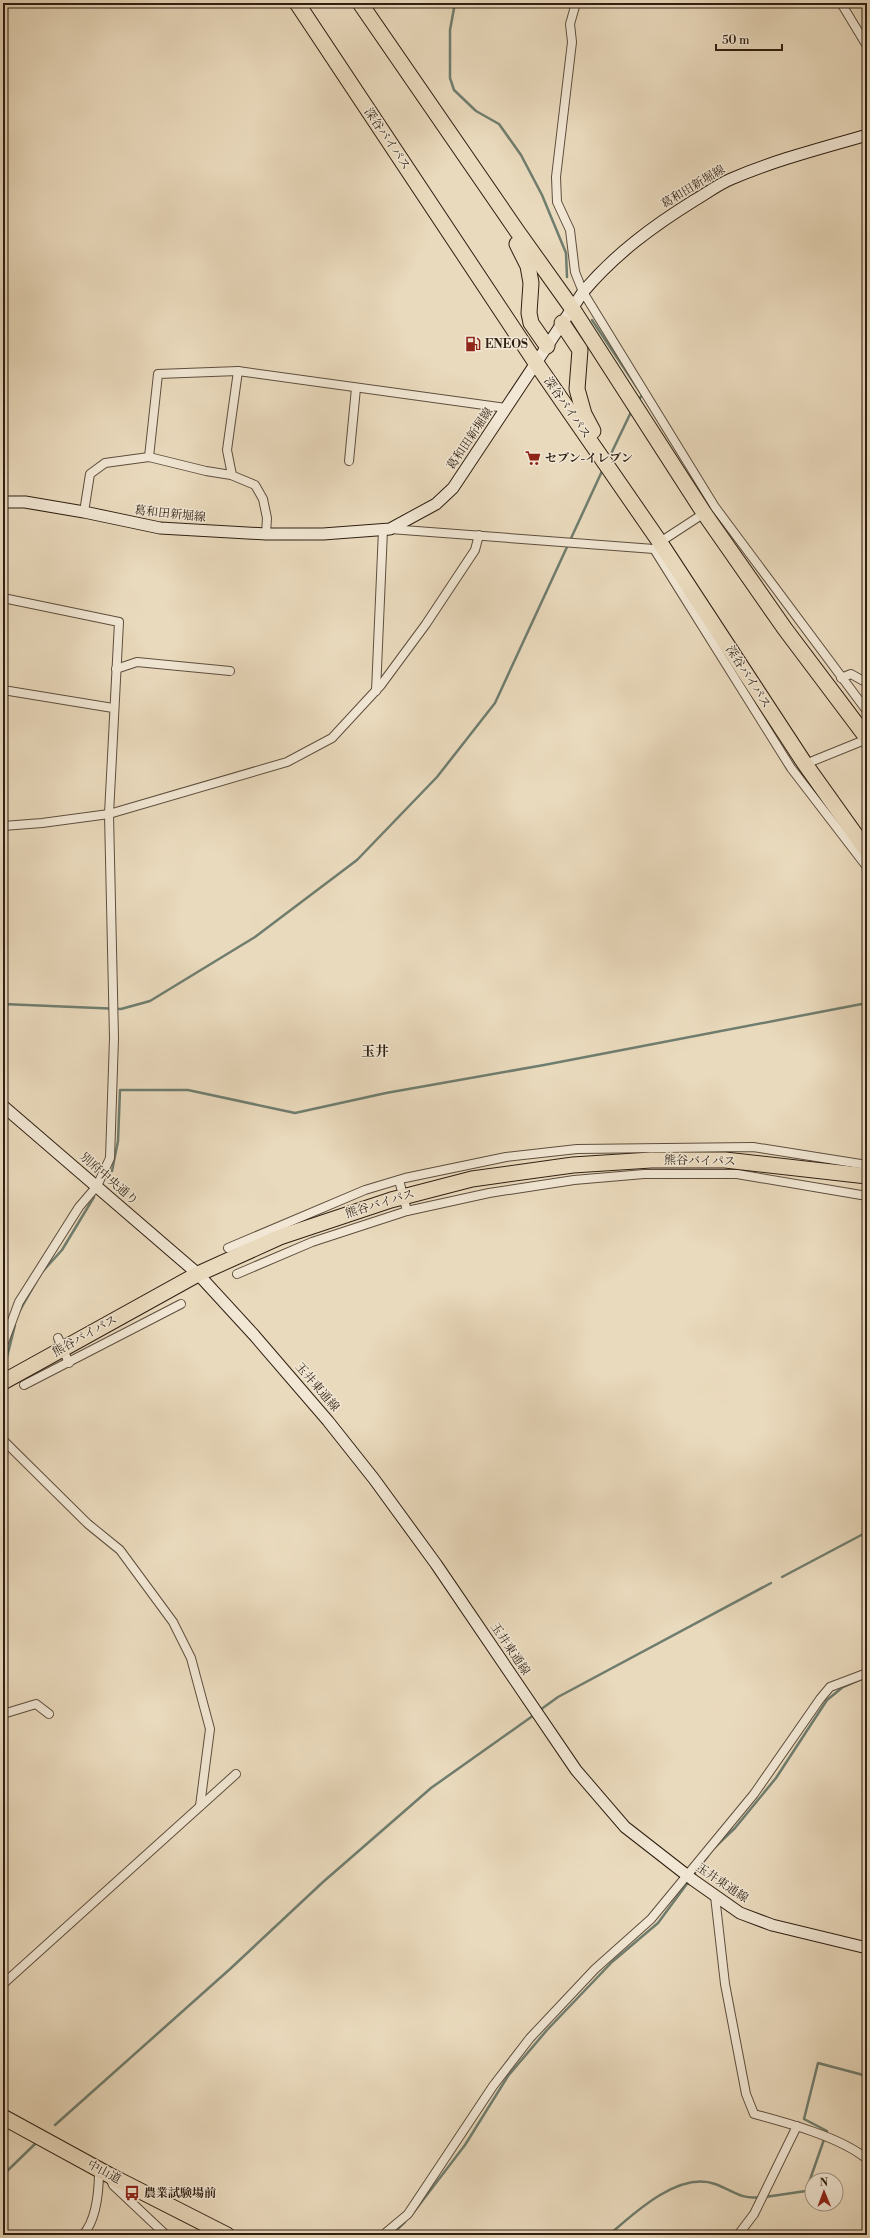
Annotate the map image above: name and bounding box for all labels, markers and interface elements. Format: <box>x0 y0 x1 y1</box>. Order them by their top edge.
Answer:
scale bar <box>716 26 782 52</box>
text: 50 m <box>722 33 750 48</box>
street label: 深谷バイパス <box>361 105 413 173</box>
street label: 葛和田新堀線 <box>658 162 728 212</box>
fuel station icon: ENEOS <box>464 335 482 353</box>
place label: ENEOS <box>485 337 528 352</box>
street label: 深谷バイパス <box>540 374 594 442</box>
street label: 葛和田新堀線 <box>444 405 496 473</box>
supermarket icon: セブン-イレブン <box>524 449 542 467</box>
place label: セブン-イレブン <box>545 451 633 466</box>
street label: 葛和田新堀線 <box>133 503 207 525</box>
street label: 深谷バイパス <box>722 643 774 711</box>
district label: 玉井 <box>361 1043 389 1061</box>
street label: 別府中央通り <box>77 1150 141 1208</box>
street label: 熊谷バイパス <box>664 1153 736 1169</box>
street label: 熊谷バイパス <box>343 1186 417 1222</box>
street label: 熊谷バイパス <box>50 1312 120 1360</box>
street label: 玉井東通線 <box>292 1359 342 1415</box>
street label: 玉井東通線 <box>487 1620 533 1678</box>
street label: 玉井東通線 <box>693 1860 751 1906</box>
street label: 中山道 <box>85 2157 123 2187</box>
north arrow <box>804 2172 844 2212</box>
text: N <box>819 2176 829 2190</box>
bus stop icon: 農業試験場前 <box>123 2184 141 2202</box>
place label: 農業試験場前 <box>144 2186 216 2201</box>

